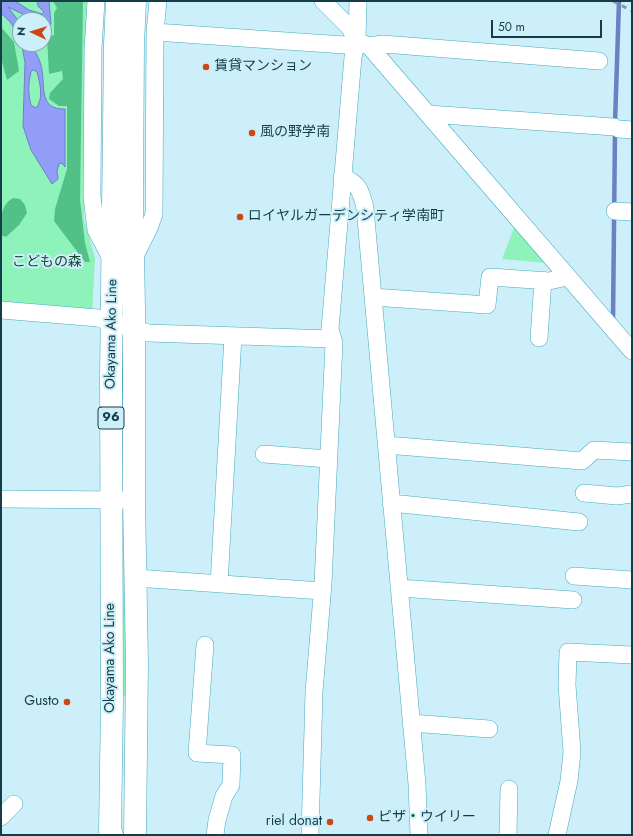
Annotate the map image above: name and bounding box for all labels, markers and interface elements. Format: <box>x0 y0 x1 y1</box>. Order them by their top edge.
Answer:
north arrow <box>12 12 52 52</box>
scale bar <box>493 12 604 38</box>
text: 50 m <box>498 18 525 36</box>
text: N <box>13 26 29 36</box>
place label: 賃貸マンション <box>214 59 312 75</box>
marker: 賃貸マンション <box>201 62 211 72</box>
place label: 風の野学南 <box>260 125 330 141</box>
marker: 風の野学南 <box>247 128 257 138</box>
place label: ロイヤルガーデンシティ学南町 <box>248 209 444 225</box>
marker: ロイヤルガーデンシティ学南町 <box>235 212 245 222</box>
park label: こどもの森 <box>12 255 82 271</box>
street label: Okayama Ako Line <box>103 279 121 389</box>
road number: 96 <box>98 407 124 429</box>
street label: Okayama Ako Line <box>103 603 119 713</box>
place label: Gusto <box>24 694 59 710</box>
marker: Gusto <box>62 697 72 707</box>
place label: ピザ・ウイリー <box>378 810 476 826</box>
marker: ピザ・ウイリー <box>365 813 375 823</box>
place label: riel donat <box>266 814 322 830</box>
marker: riel donat <box>325 817 335 827</box>

